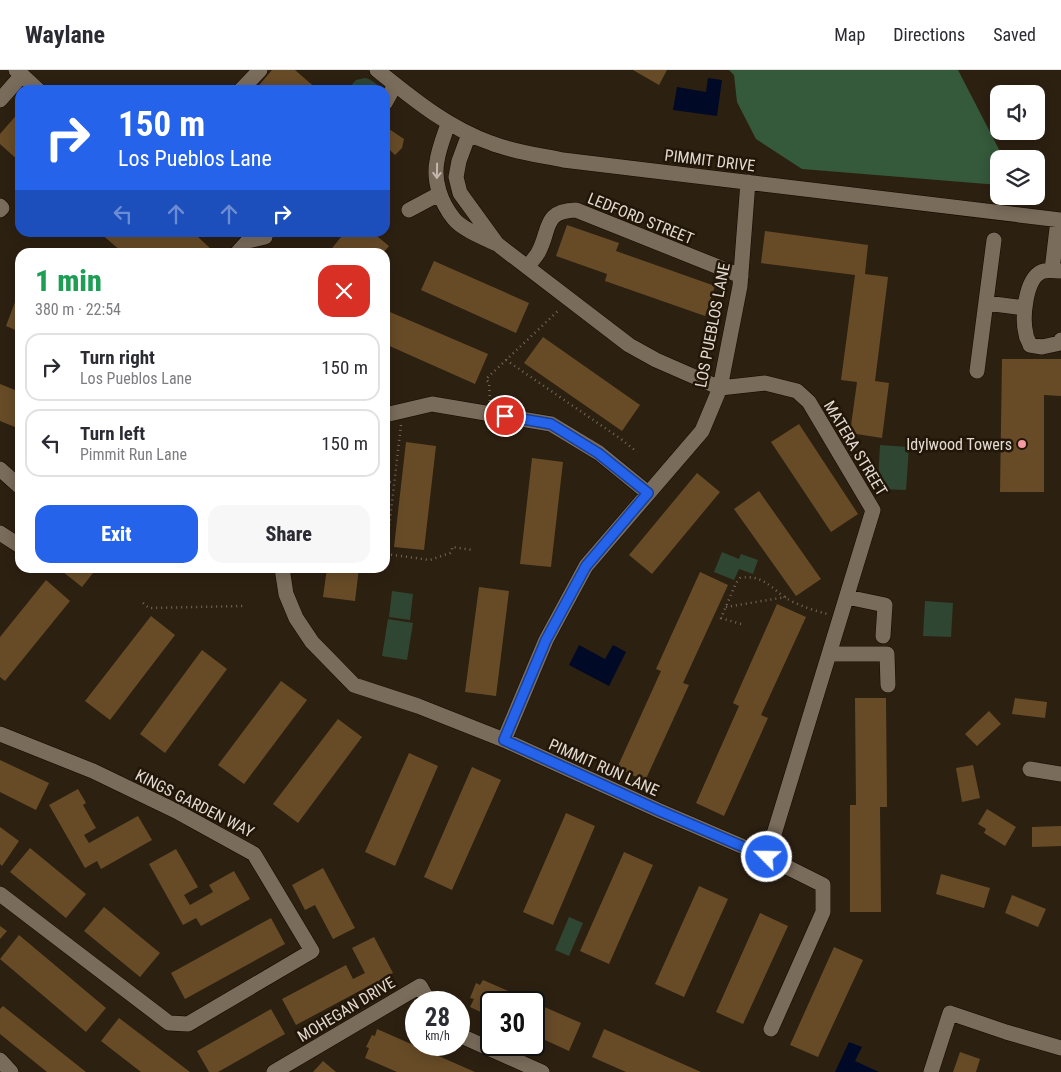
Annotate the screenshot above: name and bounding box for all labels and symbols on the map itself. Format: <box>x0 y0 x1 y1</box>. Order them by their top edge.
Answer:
street label: PIMMIT DRIVE <box>664 146 756 175</box>
one-way arrow <box>432 162 441 178</box>
street label: LEDFORD STREET <box>585 189 697 248</box>
street label: LOS PUEBLOS LANE <box>691 261 734 389</box>
pin <box>484 395 526 437</box>
street label: MATERA STREET <box>820 397 891 499</box>
place label: Idylwood Towers <box>906 435 1012 454</box>
marker: Idylwood Towers <box>1016 438 1028 450</box>
street label: PIMMIT RUN LANE <box>546 735 662 800</box>
street label: KINGS GARDEN WAY <box>132 765 258 842</box>
position arrow <box>740 830 792 882</box>
street label: MOHEGAN DRIVE <box>294 973 399 1046</box>
speed limit sign: 30 <box>480 991 545 1056</box>

